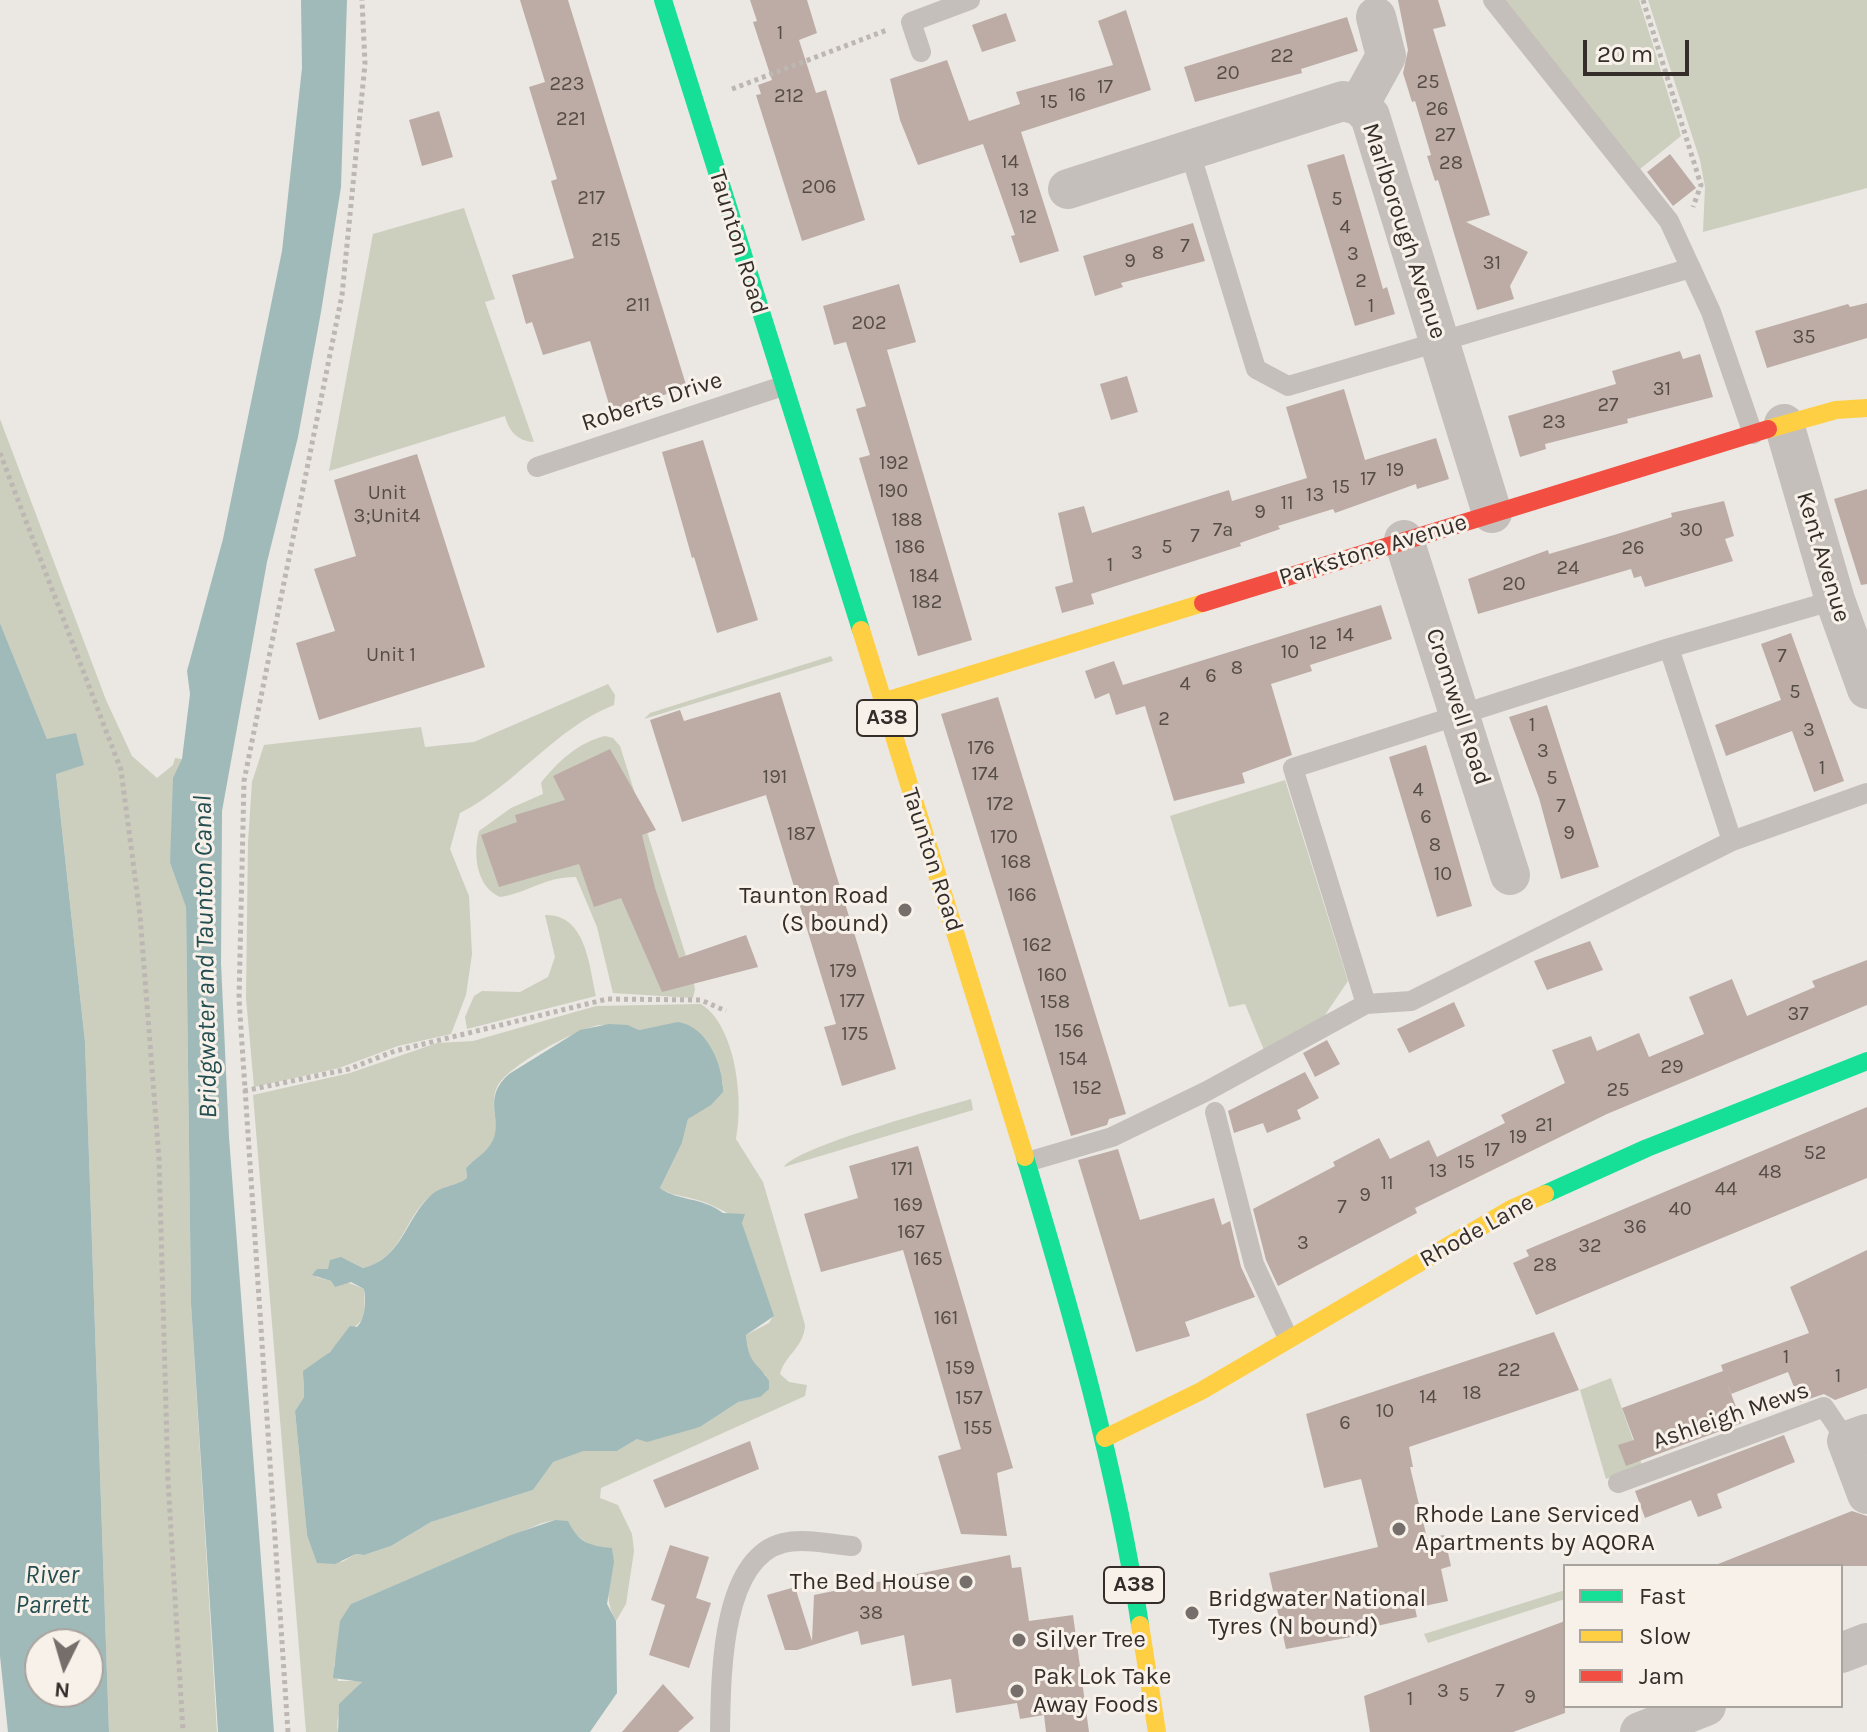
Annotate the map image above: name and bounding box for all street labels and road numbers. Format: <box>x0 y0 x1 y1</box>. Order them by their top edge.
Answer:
street label: Marlborough Avenue <box>1355 119 1453 343</box>
street label: Taunton Road <box>702 166 774 318</box>
street label: Roberts Drive <box>578 366 726 438</box>
street label: Kent Avenue <box>1789 488 1857 626</box>
street label: Parkstone Avenue <box>1276 508 1470 592</box>
street label: Cromwell Road <box>1419 625 1497 789</box>
road number: A38 <box>857 700 917 736</box>
street label: Taunton Road <box>895 784 969 936</box>
street label: Rhode Lane <box>1415 1188 1539 1274</box>
street label: Ashleigh Mews <box>1649 1376 1813 1456</box>
road number: A38 <box>1104 1567 1164 1603</box>

